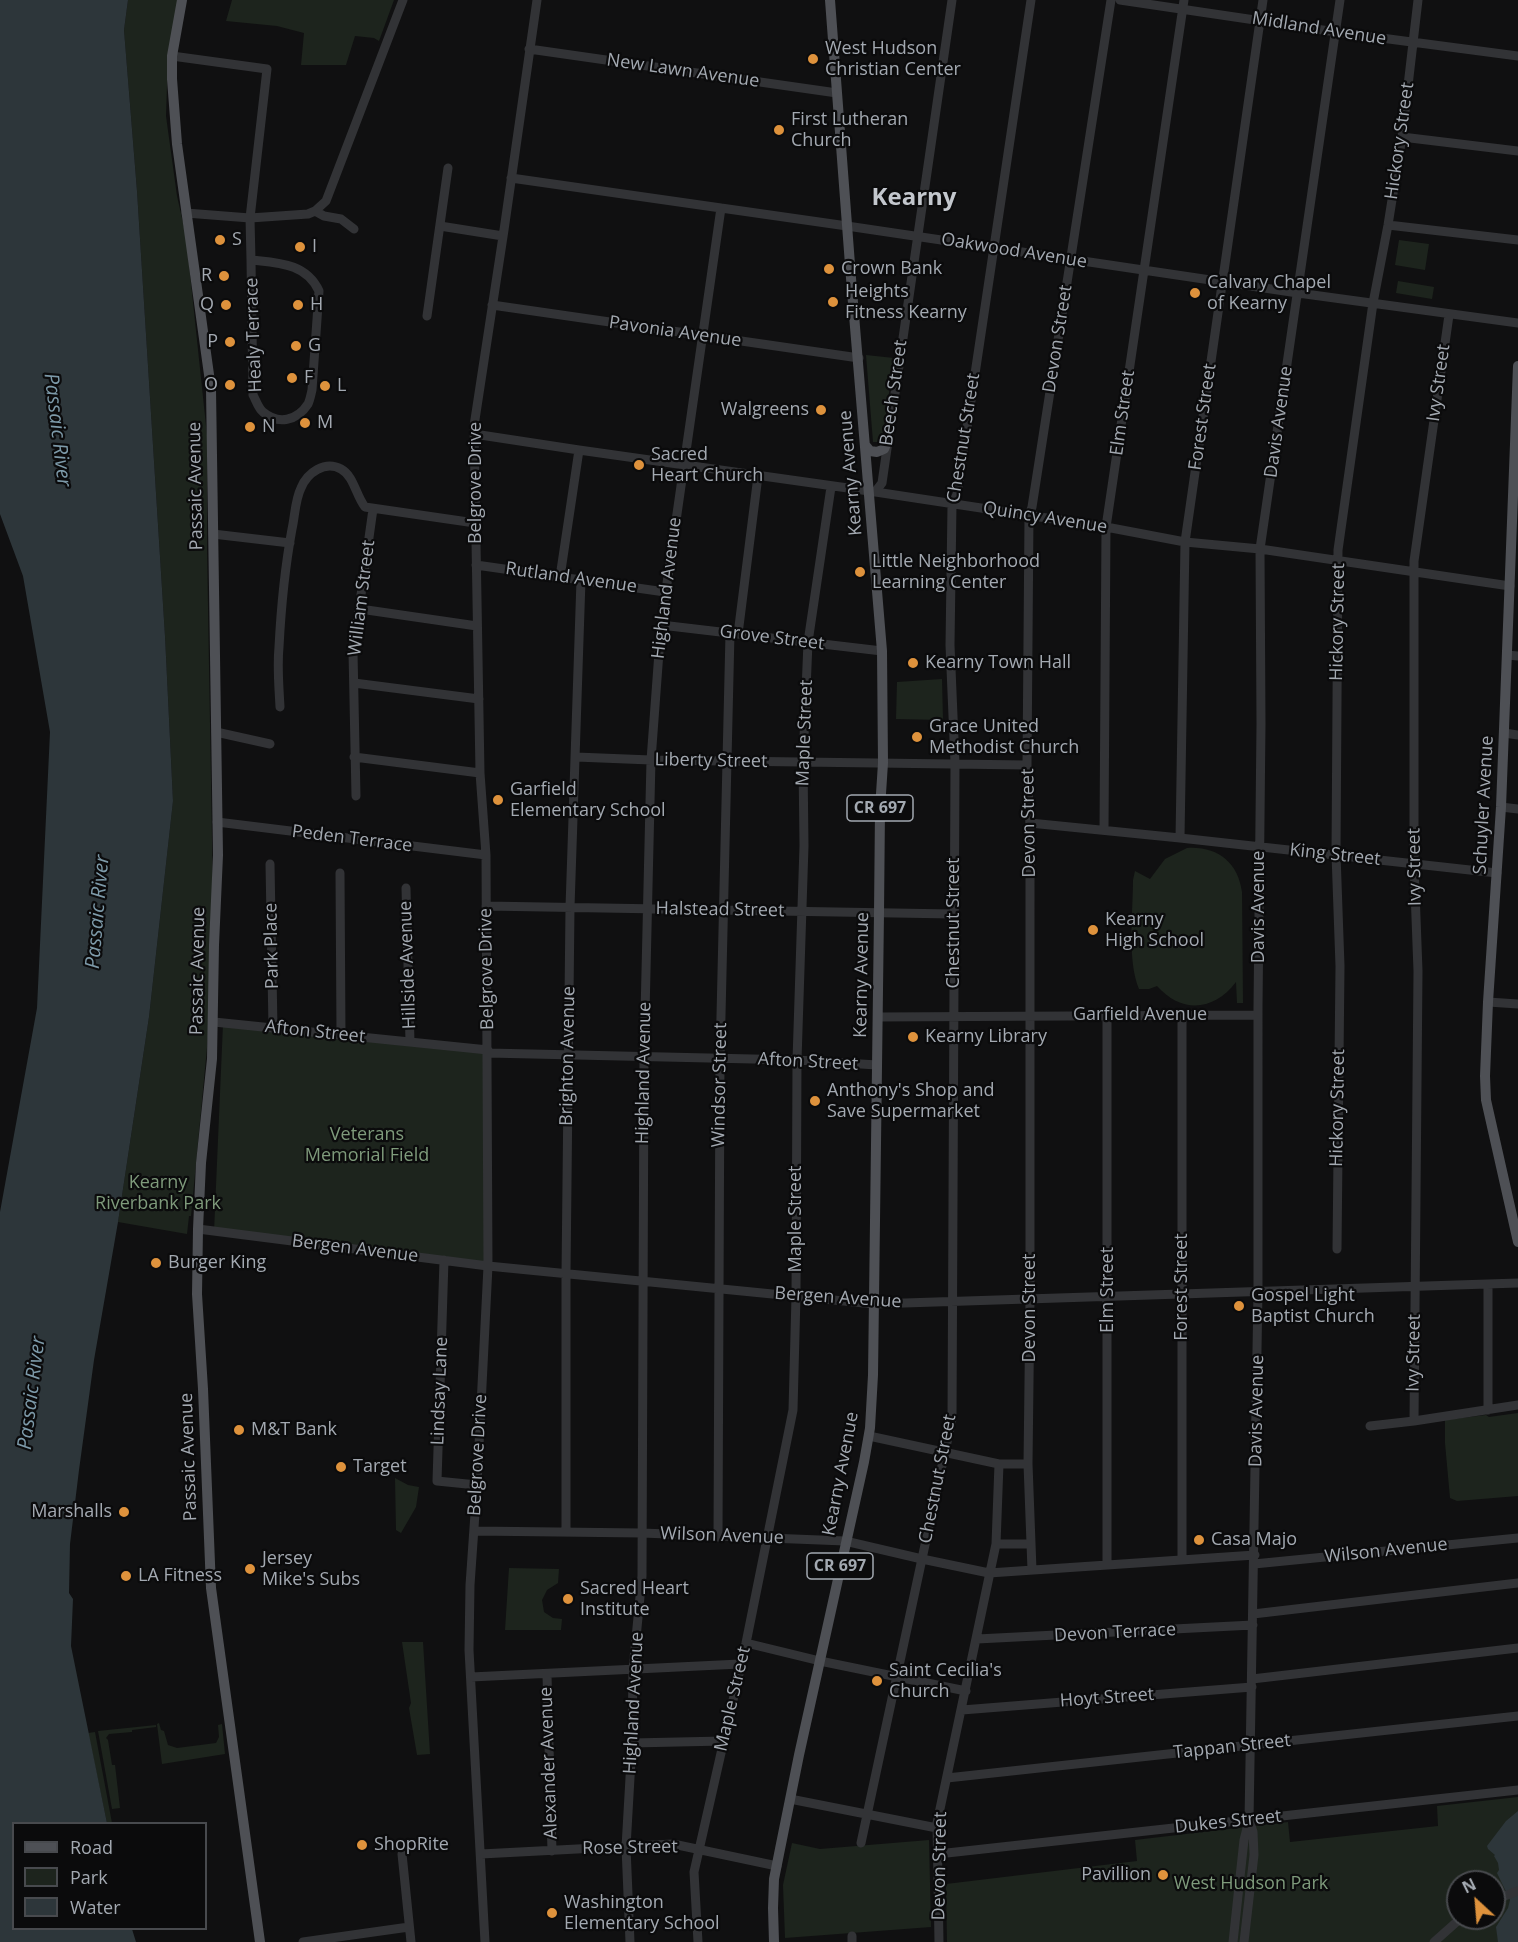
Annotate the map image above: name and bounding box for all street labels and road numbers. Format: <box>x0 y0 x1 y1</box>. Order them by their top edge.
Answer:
street label: Midland Avenue <box>1250 8 1388 50</box>
street label: New Lawn Avenue <box>605 50 761 92</box>
street label: Hickory Street <box>1381 81 1419 201</box>
street label: Oakwood Avenue <box>940 229 1088 273</box>
street label: Healy Terrace <box>241 277 267 393</box>
street label: Devon Street <box>1039 283 1077 395</box>
street label: Pavonia Avenue <box>607 312 743 352</box>
street label: Beech Street <box>876 339 912 447</box>
street label: Ivy Street <box>1423 343 1455 423</box>
street label: Forest Street <box>1185 362 1221 472</box>
street label: Davis Avenue <box>1260 365 1298 479</box>
street label: Elm Street <box>1106 369 1140 457</box>
street label: Chestnut Street <box>943 372 985 504</box>
street label: Kearny Avenue <box>835 409 867 537</box>
street label: Passaic Avenue <box>184 422 208 550</box>
street label: Belgrove Drive <box>465 422 487 544</box>
street label: Quincy Avenue <box>981 498 1109 538</box>
street label: Highland Avenue <box>648 516 686 660</box>
street label: William Street <box>344 539 380 657</box>
street label: Rutland Avenue <box>504 558 638 598</box>
street label: Hickory Street <box>1326 563 1350 681</box>
street label: Grove Street <box>718 621 826 655</box>
street label: Maple Street <box>792 679 818 787</box>
street label: Schuyler Avenue <box>1470 735 1498 875</box>
street label: Liberty Street <box>654 749 768 773</box>
street label: Devon Street <box>1017 768 1041 878</box>
road number: CR 697 <box>847 795 913 821</box>
street label: Peden Terrace <box>291 821 413 857</box>
street label: Ivy Street <box>1404 828 1426 906</box>
street label: King Street <box>1288 839 1382 871</box>
street label: Davis Avenue <box>1248 851 1270 963</box>
street label: Chestnut Street <box>943 858 965 988</box>
street label: Halstead Street <box>655 898 785 922</box>
street label: Hillside Avenue <box>395 900 421 1030</box>
street label: Park Place <box>260 903 284 989</box>
street label: Passaic Avenue <box>186 907 210 1035</box>
street label: Belgrove Drive <box>475 908 499 1030</box>
street label: Kearny Avenue <box>850 912 874 1038</box>
street label: Brighton Avenue <box>556 986 580 1126</box>
street label: Highland Avenue <box>632 1002 656 1144</box>
street label: Garfield Avenue <box>1073 1004 1207 1026</box>
street label: Afton Street <box>264 1016 366 1048</box>
street label: Windsor Street <box>708 1022 732 1148</box>
street label: Afton Street <box>757 1049 859 1075</box>
street label: Hickory Street <box>1326 1049 1350 1167</box>
street label: Maple Street <box>785 1166 807 1272</box>
street label: Bergen Avenue <box>290 1231 420 1267</box>
street label: Forest Street <box>1171 1233 1193 1341</box>
street label: Elm Street <box>1097 1247 1119 1333</box>
street label: Devon Street <box>1019 1254 1041 1362</box>
street label: Bergen Avenue <box>774 1283 902 1313</box>
street label: Ivy Street <box>1403 1314 1425 1392</box>
street label: Lindsay Lane <box>427 1336 453 1446</box>
street label: Davis Avenue <box>1245 1355 1269 1467</box>
street label: Passaic Avenue <box>176 1392 202 1522</box>
street label: Belgrove Drive <box>464 1393 492 1517</box>
street label: Kearny Avenue <box>818 1410 864 1538</box>
street label: Chestnut Street <box>915 1413 961 1545</box>
street label: Wilson Avenue <box>660 1523 784 1549</box>
street label: Wilson Avenue <box>1323 1534 1449 1568</box>
road number: CR 697 <box>807 1553 873 1579</box>
street label: Devon Terrace <box>1053 1619 1177 1647</box>
street label: Highland Avenue <box>619 1631 649 1775</box>
street label: Maple Street <box>710 1645 756 1753</box>
street label: Hoyt Street <box>1059 1684 1155 1712</box>
street label: Alexander Avenue <box>536 1687 562 1839</box>
street label: Tappan Street <box>1172 1730 1292 1764</box>
street label: Dukes Street <box>1174 1806 1282 1838</box>
street label: Devon Street <box>928 1811 952 1921</box>
street label: Rose Street <box>582 1836 678 1860</box>

